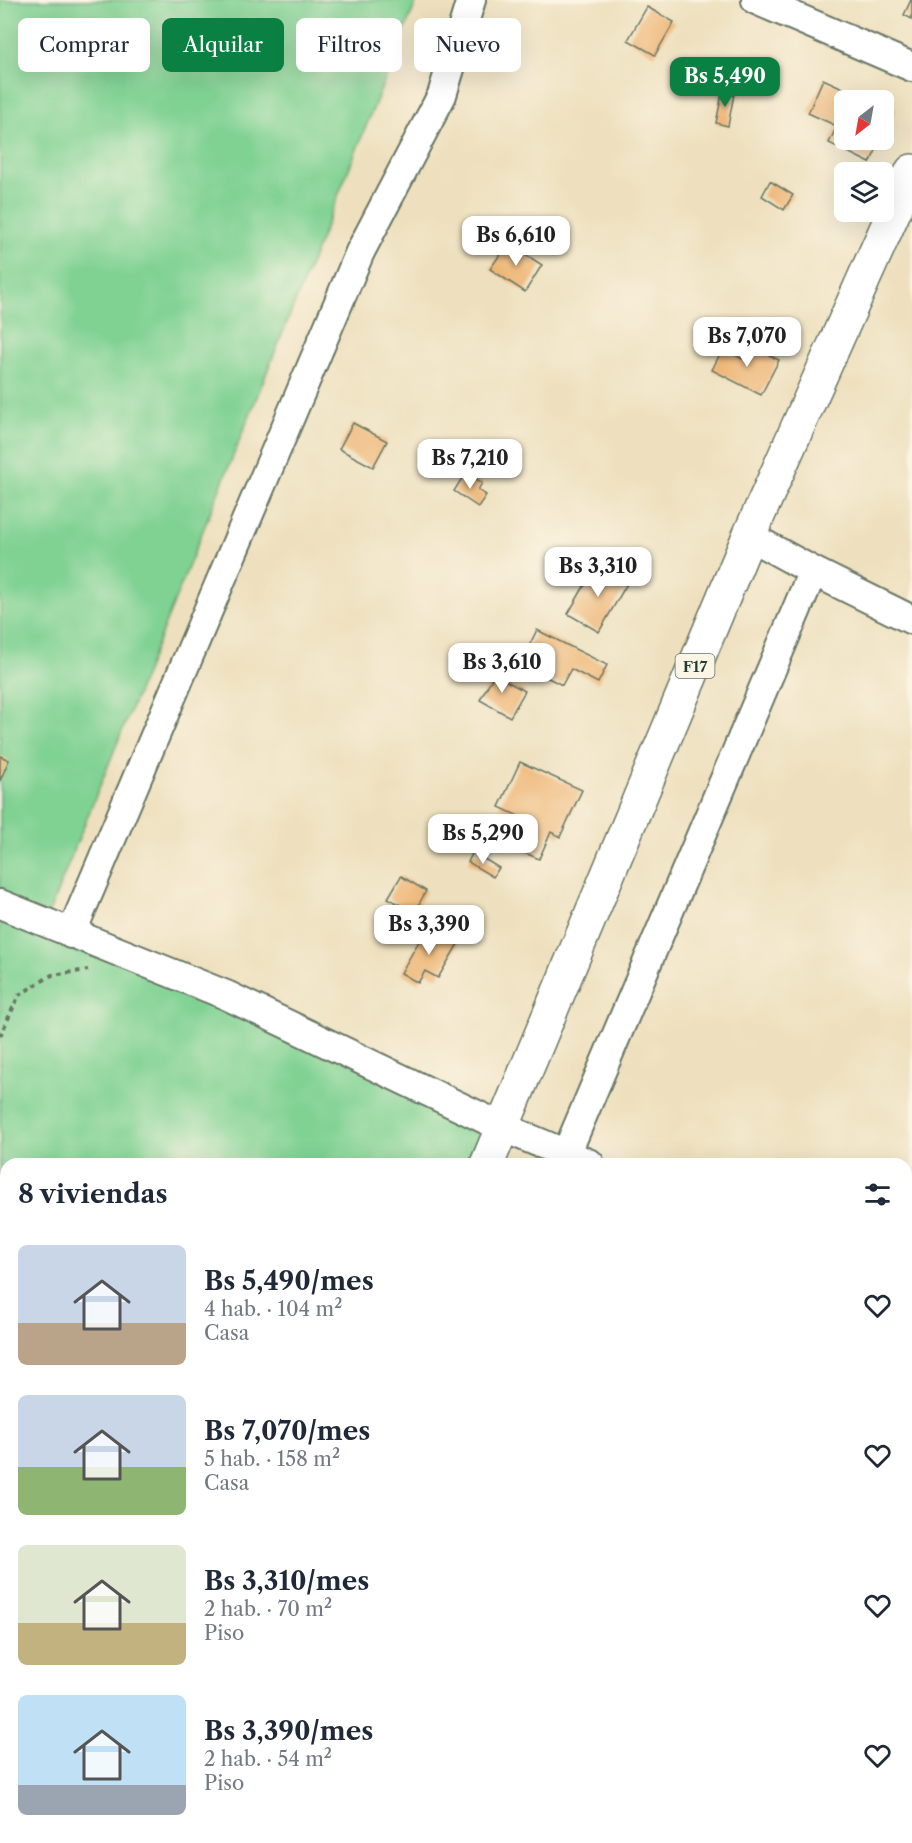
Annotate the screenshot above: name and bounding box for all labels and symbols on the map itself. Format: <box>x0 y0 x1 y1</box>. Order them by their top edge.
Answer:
pin: Bs 5,490 <box>663 57 787 108</box>
north arrow <box>834 90 894 150</box>
pin: Bs 6,610 <box>454 216 578 267</box>
pin: Bs 7,070 <box>685 317 809 368</box>
pin: Bs 7,210 <box>408 439 532 490</box>
pin: Bs 3,310 <box>536 547 660 598</box>
pin: Bs 3,610 <box>440 643 564 694</box>
road number: F17 <box>676 654 714 678</box>
pin: Bs 5,290 <box>421 814 545 865</box>
pin: Bs 3,390 <box>367 905 491 956</box>

